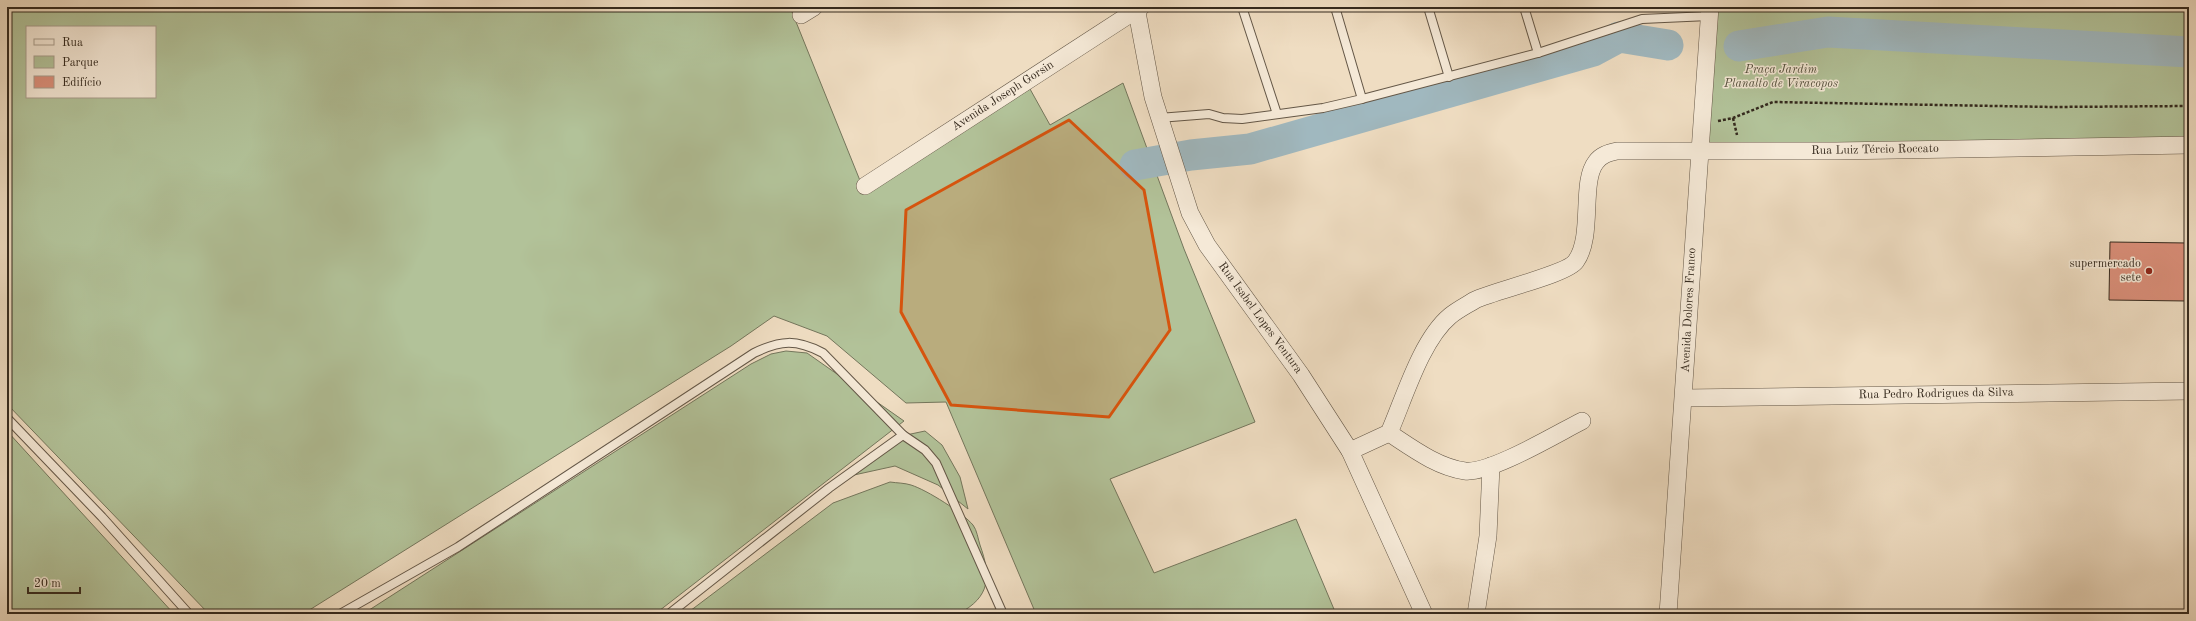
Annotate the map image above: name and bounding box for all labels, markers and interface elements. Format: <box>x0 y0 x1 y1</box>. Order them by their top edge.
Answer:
legend <box>26 26 156 98</box>
text: Rua <box>62 37 83 49</box>
text: Parque <box>62 57 99 69</box>
street label: Avenida Joseph Gorsin <box>950 58 1056 133</box>
park label: Praça Jardim Planalto de Viracopos <box>1723 64 1838 90</box>
text: Edifício <box>62 77 101 89</box>
street label: Rua Luiz Tércio Roccato <box>1811 143 1939 157</box>
street label: Avenida Dolores Franco <box>1680 247 1698 373</box>
place label: supermercado sete <box>2069 258 2141 284</box>
street label: Rua Isabel Lopes Ventura <box>1216 260 1304 376</box>
marker: supermercado sete <box>2144 266 2154 276</box>
street label: Rua Pedro Rodrigues da Silva <box>1858 387 2014 401</box>
scale bar <box>28 569 80 595</box>
text: 20 m <box>34 578 61 590</box>

